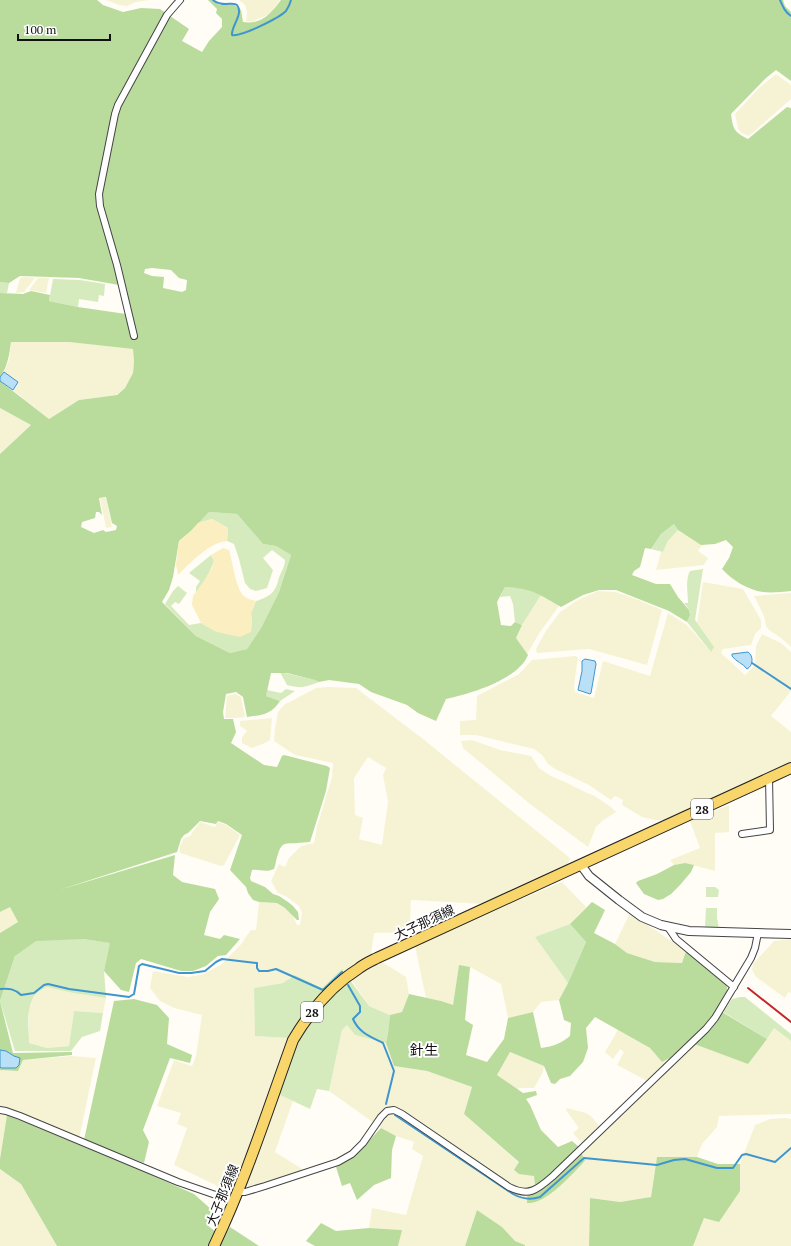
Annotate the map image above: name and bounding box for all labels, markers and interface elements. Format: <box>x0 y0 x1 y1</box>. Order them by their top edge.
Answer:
scale bar <box>18 16 110 42</box>
text: 100 m <box>24 22 57 37</box>
road number: 28 <box>691 799 713 819</box>
street label: 大子那須線 <box>391 900 457 944</box>
road number: 28 <box>301 1002 323 1022</box>
district label: 針生 <box>410 1040 438 1059</box>
street label: 大子那須線 <box>201 1161 243 1229</box>

